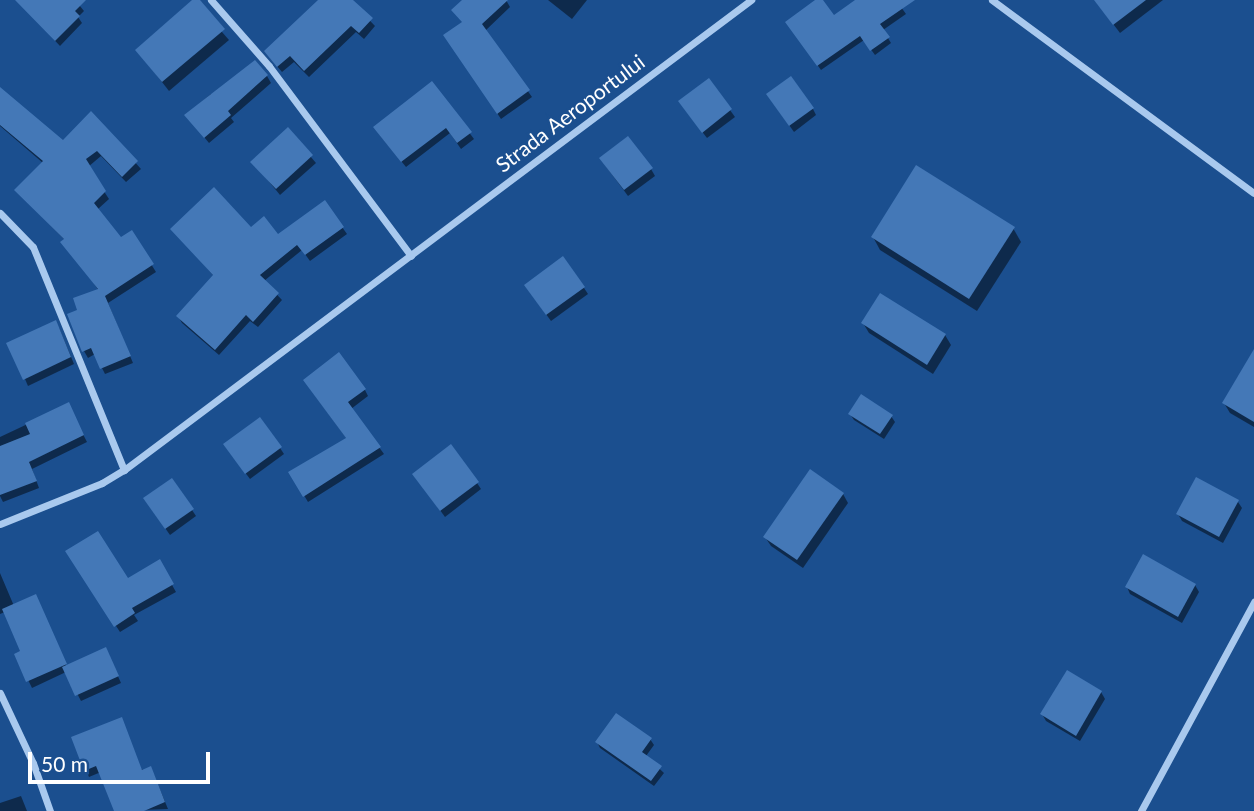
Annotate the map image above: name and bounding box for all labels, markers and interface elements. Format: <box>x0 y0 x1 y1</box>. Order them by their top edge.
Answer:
street label: Strada Aeroportului <box>490 49 650 177</box>
scale bar <box>32 738 214 782</box>
text: 50 m <box>41 751 88 776</box>

